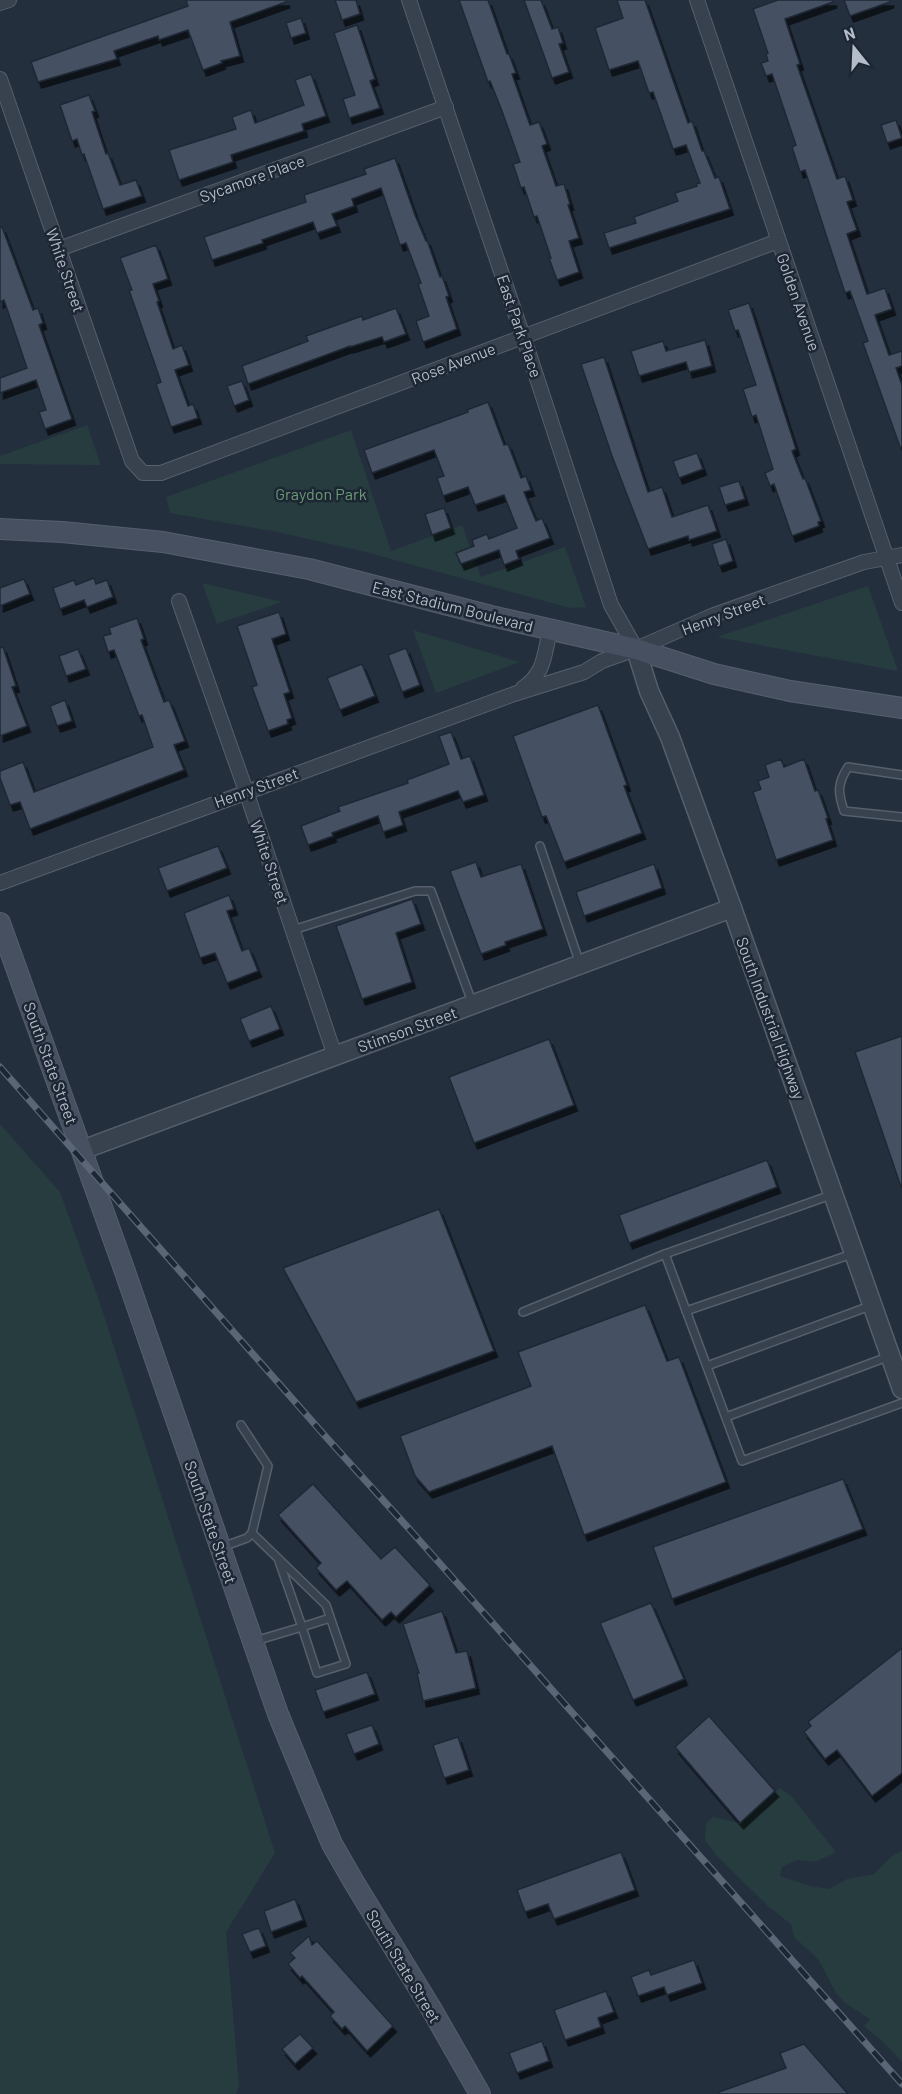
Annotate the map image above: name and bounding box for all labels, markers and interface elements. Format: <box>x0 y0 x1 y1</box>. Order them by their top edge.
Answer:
north arrow <box>824 18 884 78</box>
text: N <box>841 23 857 44</box>
street label: Sycamore Place <box>197 150 307 206</box>
street label: White Street <box>43 225 89 315</box>
street label: Golden Avenue <box>773 251 825 353</box>
street label: East Park Place <box>494 272 546 380</box>
street label: Rose Avenue <box>408 338 498 388</box>
park label: Graydon Park <box>275 484 367 503</box>
street label: East Stadium Boulevard <box>371 577 535 635</box>
street label: Henry Street <box>678 589 768 639</box>
street label: Henry Street <box>211 763 301 811</box>
street label: White Street <box>247 817 293 907</box>
street label: South Industrial Highway <box>733 934 809 1102</box>
street label: South State Street <box>20 999 82 1127</box>
street label: Stimson Street <box>355 1002 459 1056</box>
street label: South State Street <box>181 1458 241 1586</box>
street label: South State Street <box>363 1906 445 2026</box>

